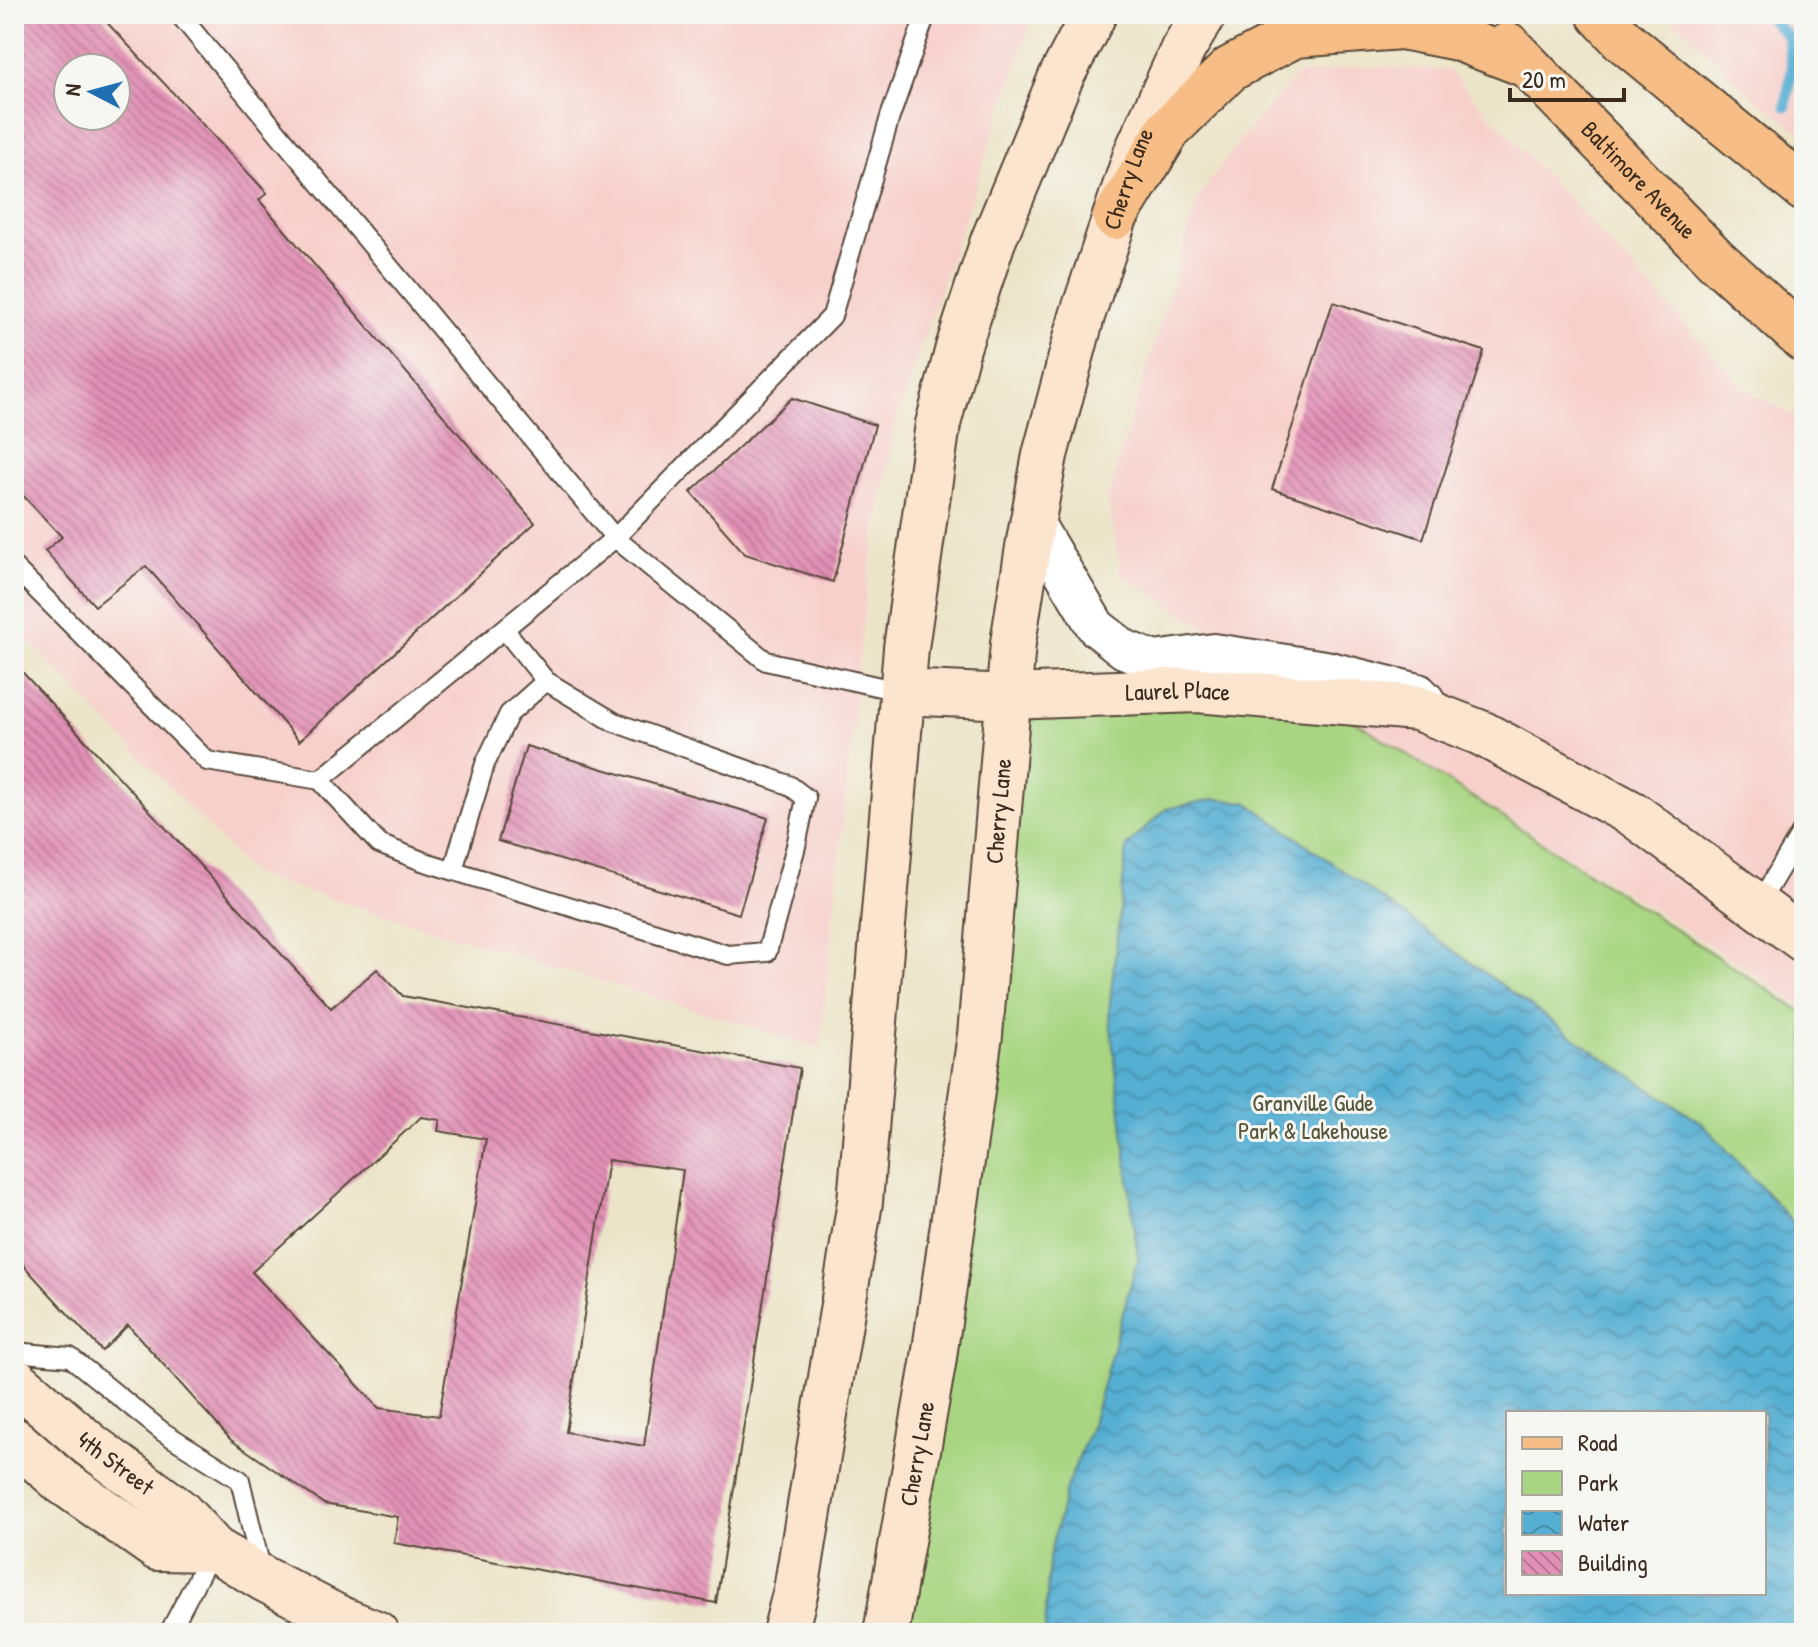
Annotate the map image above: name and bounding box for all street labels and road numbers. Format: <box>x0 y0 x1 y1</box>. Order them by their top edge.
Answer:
street label: Baltimore Avenue <box>1575 113 1704 246</box>
street label: Cherry Lane <box>1095 122 1161 234</box>
street label: Laurel Place <box>1125 673 1232 708</box>
street label: Cherry Lane <box>977 757 1018 865</box>
street label: Cherry Lane <box>891 1398 941 1508</box>
street label: 4th Street <box>70 1424 162 1503</box>

